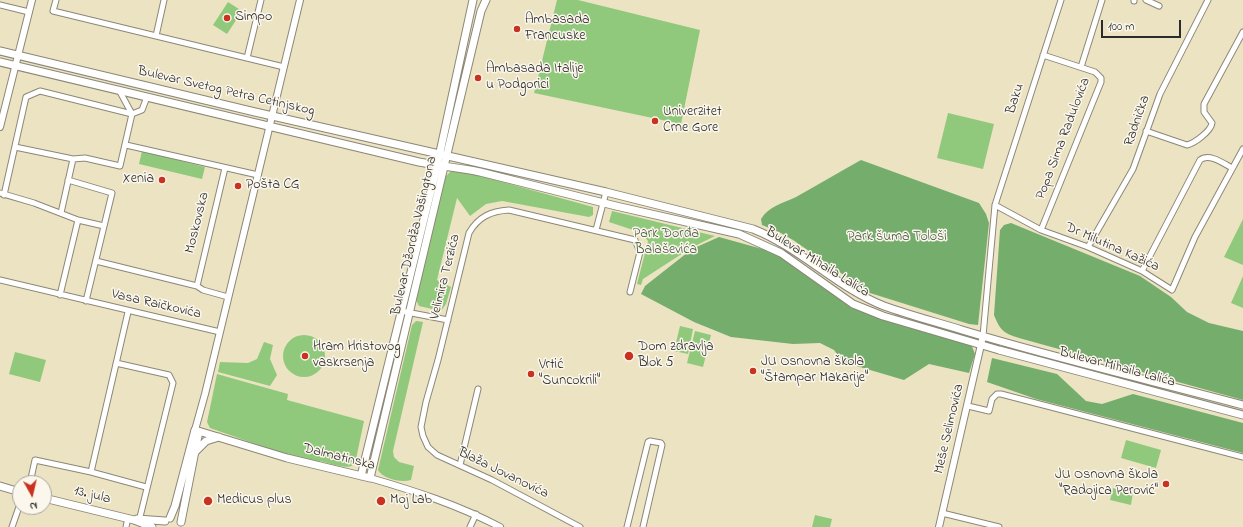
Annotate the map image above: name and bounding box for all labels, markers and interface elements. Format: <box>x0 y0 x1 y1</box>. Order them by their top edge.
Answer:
place label: Simpo <box>235 10 272 26</box>
scale bar <box>1103 12 1183 38</box>
marker: Simpo <box>222 13 232 23</box>
place label: Ambasada Francuske <box>525 13 590 46</box>
text: 100 m <box>1108 18 1135 36</box>
marker: Ambasada Francuske <box>512 24 522 34</box>
place label: Ambasada Italije u Podgorici <box>486 62 584 94</box>
street label: Bulevar Svetog Petra Cetinjskog <box>136 63 316 121</box>
marker: Ambasada Italije u Podgorici <box>473 73 483 83</box>
street label: Popa Sima Radulovića <box>1033 76 1095 202</box>
street label: Baku <box>1003 82 1029 116</box>
street label: Radnička <box>1122 93 1154 149</box>
place label: Univerzitet Crne Gore <box>663 105 722 138</box>
marker: Univerzitet Crne Gore <box>650 116 660 126</box>
street label: Bulevar Džordža Vašingtona <box>389 155 441 317</box>
place label: Xenia <box>123 172 154 188</box>
marker: Xenia <box>157 175 167 185</box>
place label: Pošta CG <box>246 178 299 194</box>
marker: Pošta CG <box>233 181 243 191</box>
street label: Moskovska <box>182 191 214 255</box>
street label: Dr Milutina Kažića <box>1062 220 1162 276</box>
street label: Bulevar Mihaila Lalića <box>762 224 872 302</box>
park label: Park Đorđa Balaševića <box>633 227 699 260</box>
park label: Park šuma Tološi <box>847 230 947 246</box>
street label: Velimira Terzića <box>427 233 465 321</box>
street label: Vasa Raičkovića <box>110 287 202 323</box>
place label: Hram Hristovog vaskrsenja <box>313 340 400 372</box>
place label: Dom zdravlja Blok 5 <box>638 340 714 372</box>
street label: Bulevar Mihaila Lalića <box>1057 344 1177 392</box>
marker: Dom zdravlja Blok 5 <box>623 350 635 362</box>
marker: Hram Hristovog vaskrsenja <box>300 351 310 361</box>
place label: JU Osnovna škola "Štampar Makarije" <box>761 355 868 388</box>
place label: Vrtić "Suncokrili" <box>539 358 600 390</box>
marker: JU Osnovna škola "Štampar Makarije" <box>748 366 758 376</box>
marker: Vrtić "Suncokrili" <box>526 369 536 379</box>
street label: Meše Selimovića <box>932 382 968 476</box>
street label: Dalmatinska <box>301 441 377 475</box>
street label: Blaža Jovanovića <box>455 445 551 503</box>
place label: JU Osnovna škola "Radojica Perović" <box>1055 468 1158 500</box>
north arrow <box>12 475 52 515</box>
marker: JU Osnovna škola "Radojica Perović" <box>1161 479 1171 489</box>
street label: 13. jula <box>72 483 112 509</box>
place label: Medicus plus <box>217 493 292 509</box>
place label: Moj Lab <box>390 493 432 509</box>
marker: Medicus plus <box>202 495 214 507</box>
marker: Moj Lab <box>375 495 387 507</box>
text: N <box>29 497 38 514</box>

